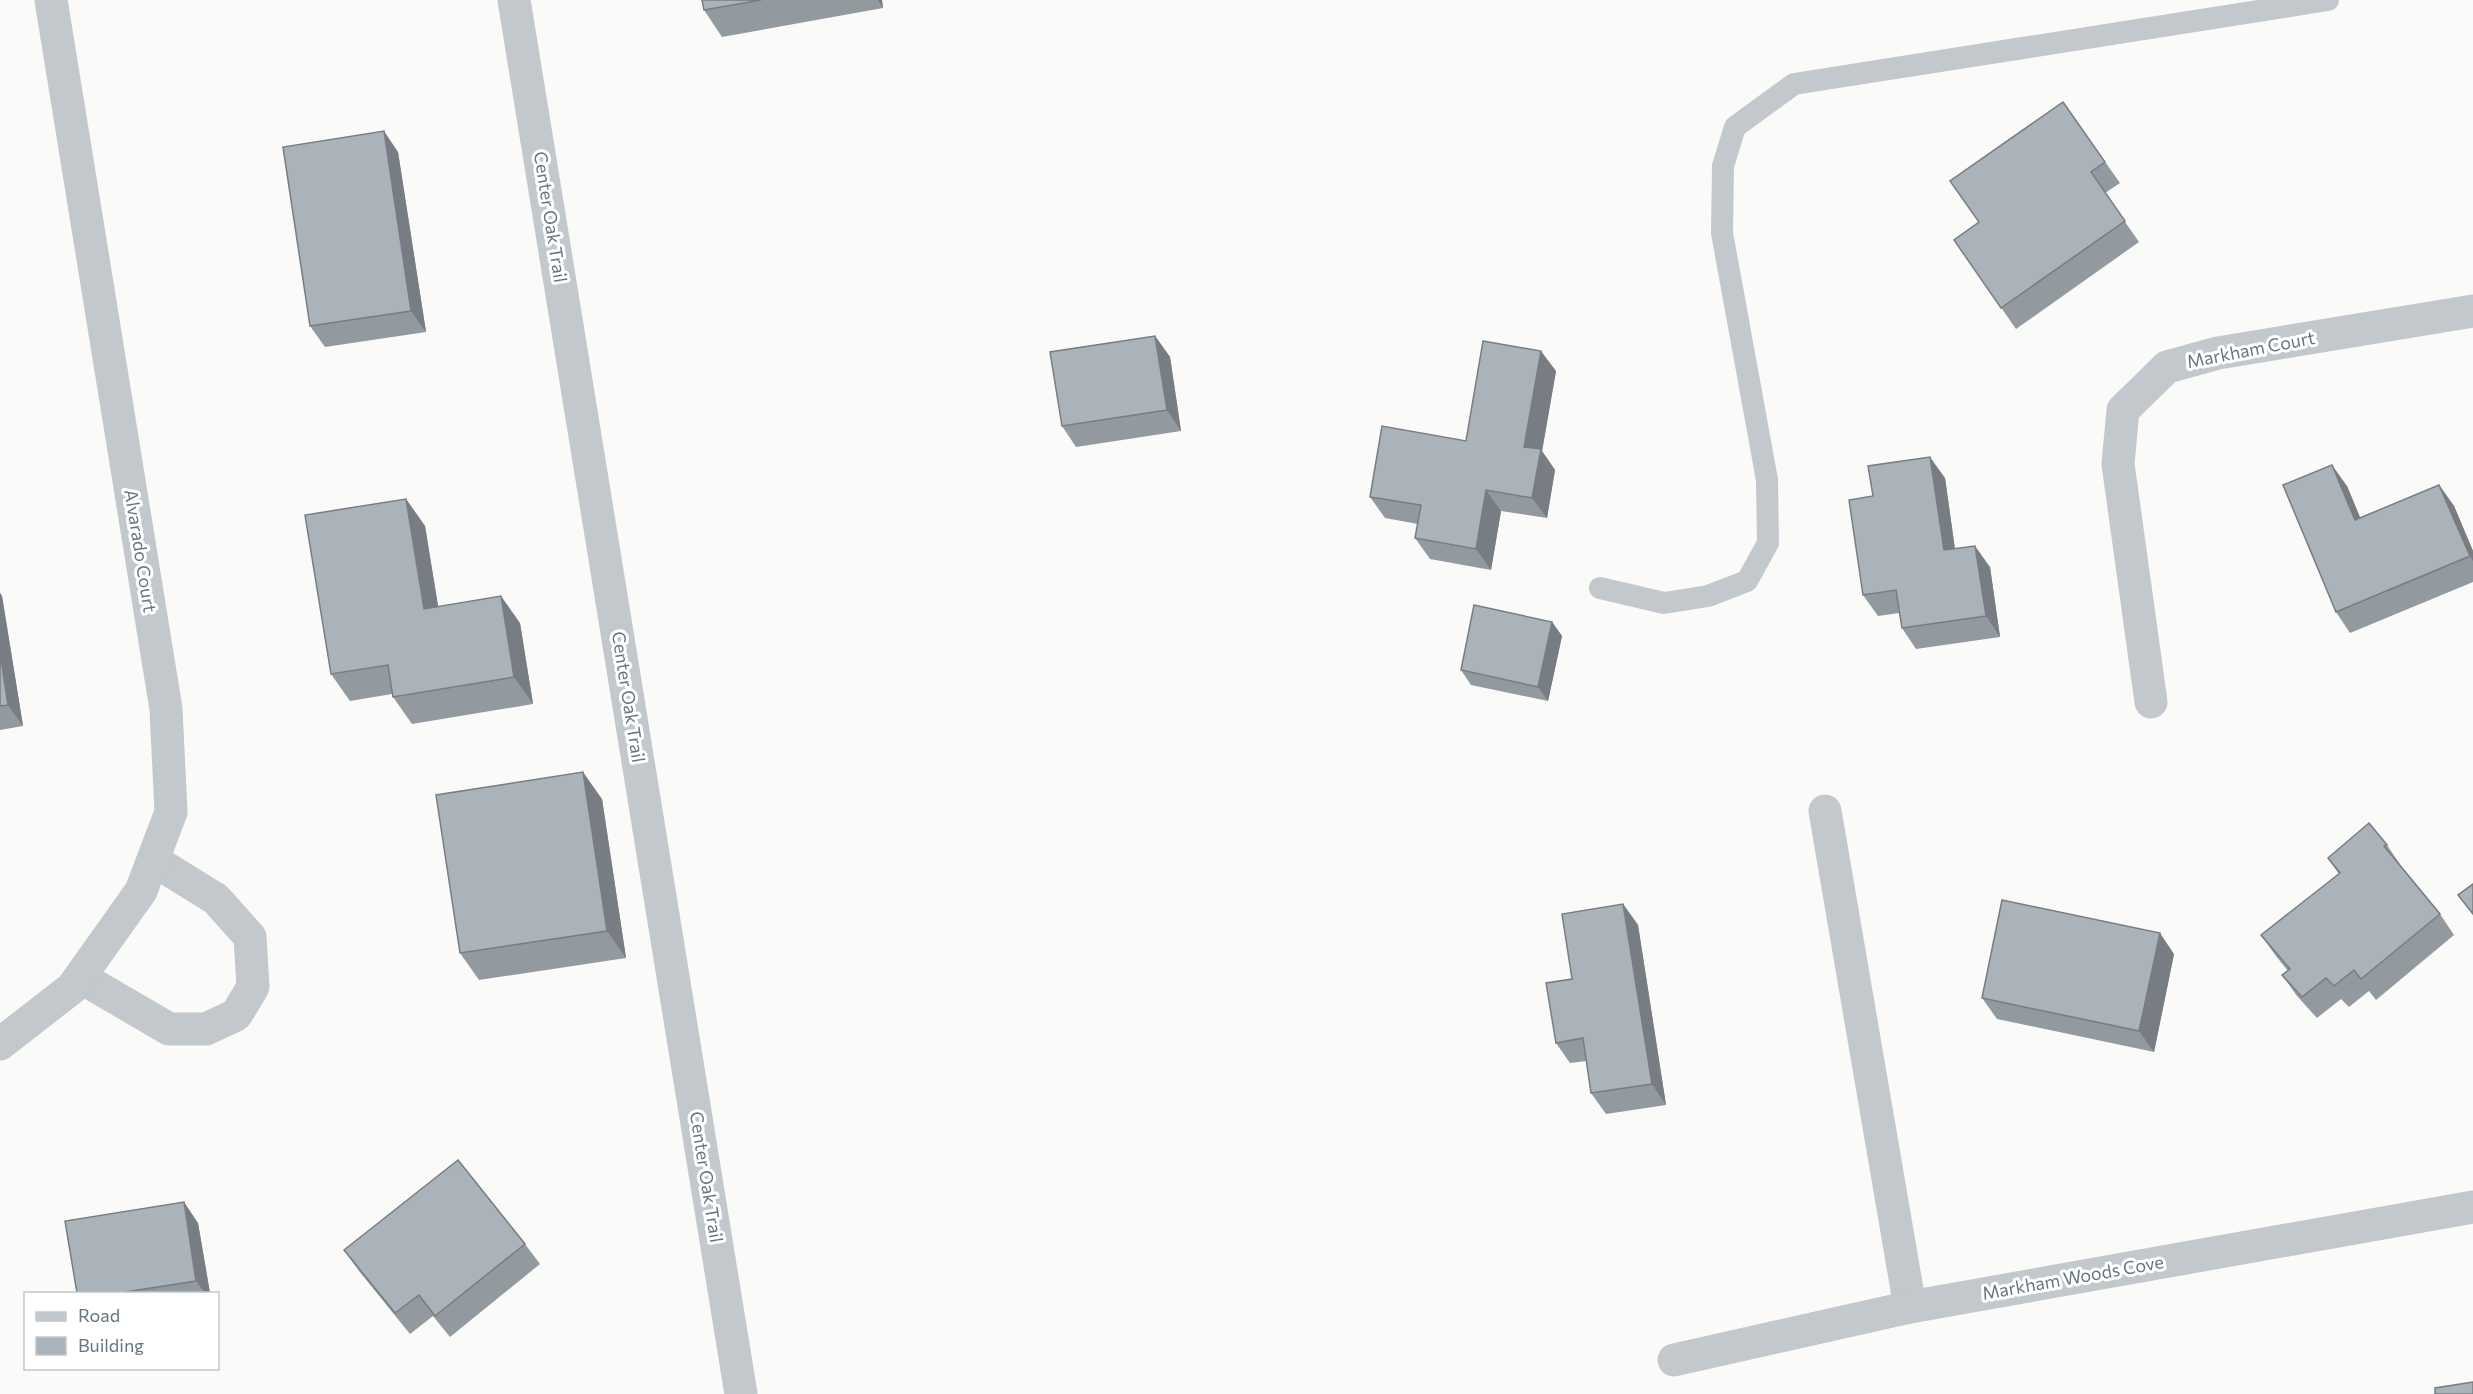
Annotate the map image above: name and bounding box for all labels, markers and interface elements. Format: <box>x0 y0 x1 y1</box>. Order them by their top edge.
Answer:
street label: Center Oak Trail <box>530 150 572 284</box>
street label: Markham Court <box>2185 326 2317 372</box>
street label: Alvarado Court <box>120 488 162 614</box>
street label: Center Oak Trail <box>608 630 650 764</box>
street label: Center Oak Trail <box>686 1110 728 1244</box>
street label: Markham Woods Cove <box>1980 1250 2165 1304</box>
legend <box>24 1292 219 1370</box>
text: Road <box>78 1304 120 1326</box>
text: Building <box>78 1334 144 1356</box>

